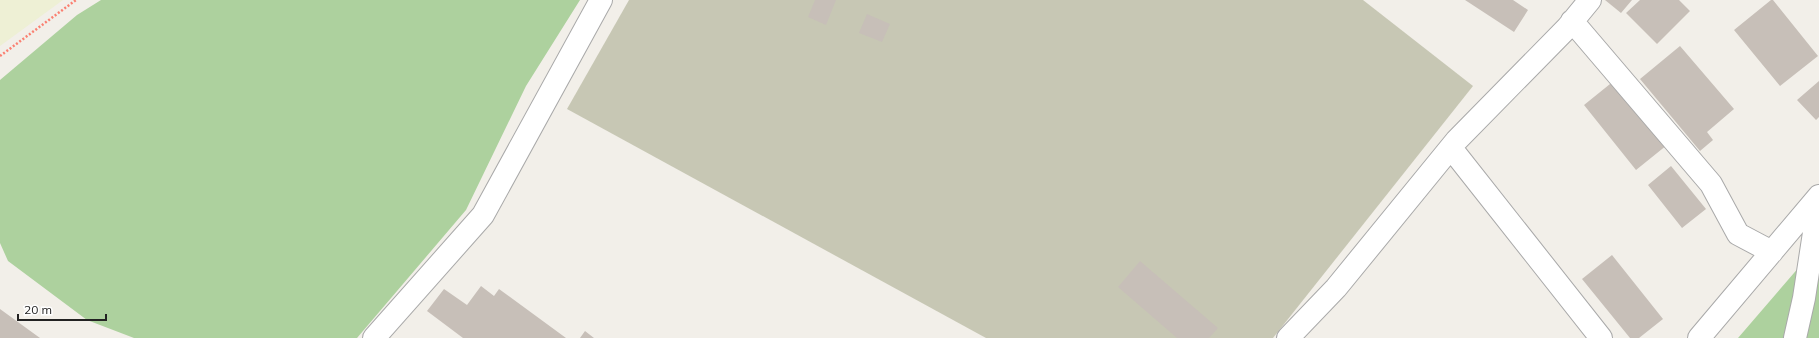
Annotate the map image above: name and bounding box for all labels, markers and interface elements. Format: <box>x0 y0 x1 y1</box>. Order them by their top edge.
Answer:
scale bar <box>18 296 106 322</box>
text: 20 m <box>24 302 52 317</box>

